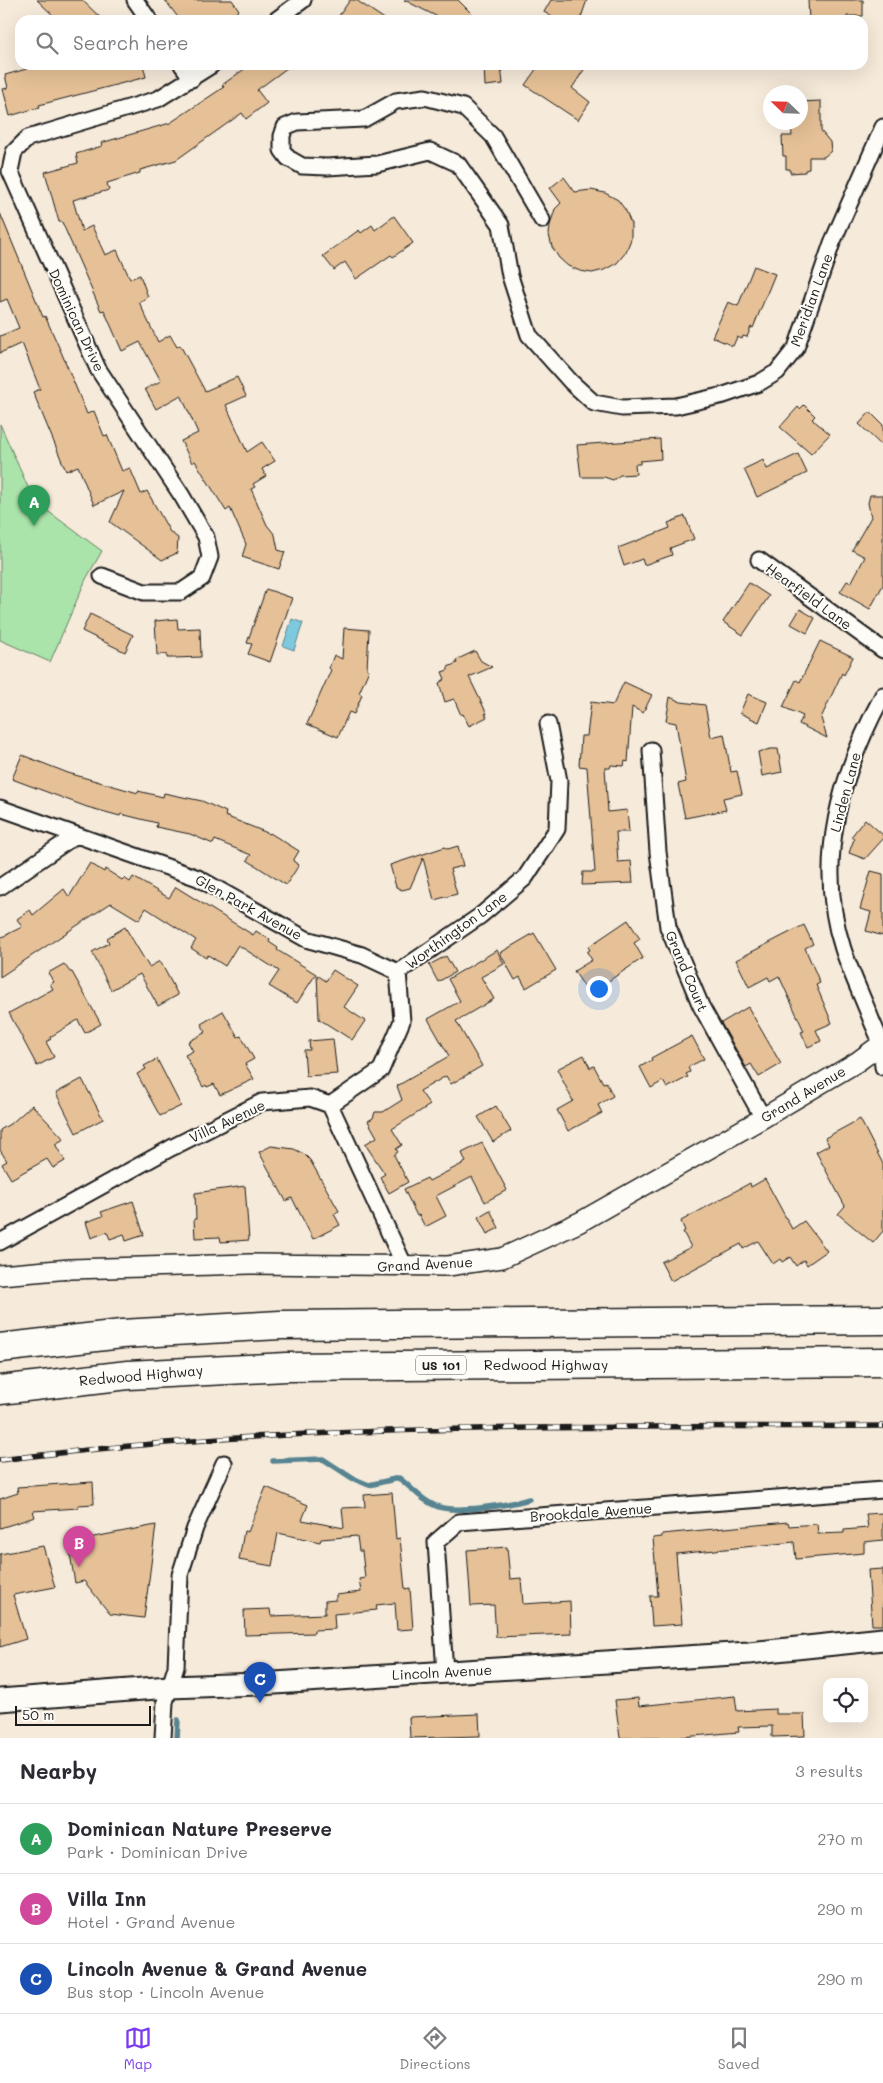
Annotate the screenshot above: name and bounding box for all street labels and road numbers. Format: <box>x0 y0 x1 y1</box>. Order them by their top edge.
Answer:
street label: Meridian Lane <box>785 251 837 349</box>
street label: Dominican Drive <box>45 265 109 375</box>
street label: Hearfield Lane <box>762 558 856 634</box>
street label: Linden Lane <box>825 750 865 834</box>
street label: Glen Park Avenue <box>192 870 306 944</box>
street label: Worthington Lane <box>401 887 511 973</box>
street label: Grand Court <box>661 928 713 1014</box>
street label: Grand Avenue <box>757 1061 849 1127</box>
street label: Villa Avenue <box>186 1095 268 1147</box>
street label: Grand Avenue <box>377 1252 473 1276</box>
street label: Redwood Highway <box>484 1355 608 1374</box>
road number: US 101 <box>416 1356 466 1374</box>
street label: Redwood Highway <box>78 1360 204 1390</box>
street label: Brookdale Avenue <box>529 1498 653 1526</box>
street label: Lincoln Avenue <box>392 1660 492 1684</box>

